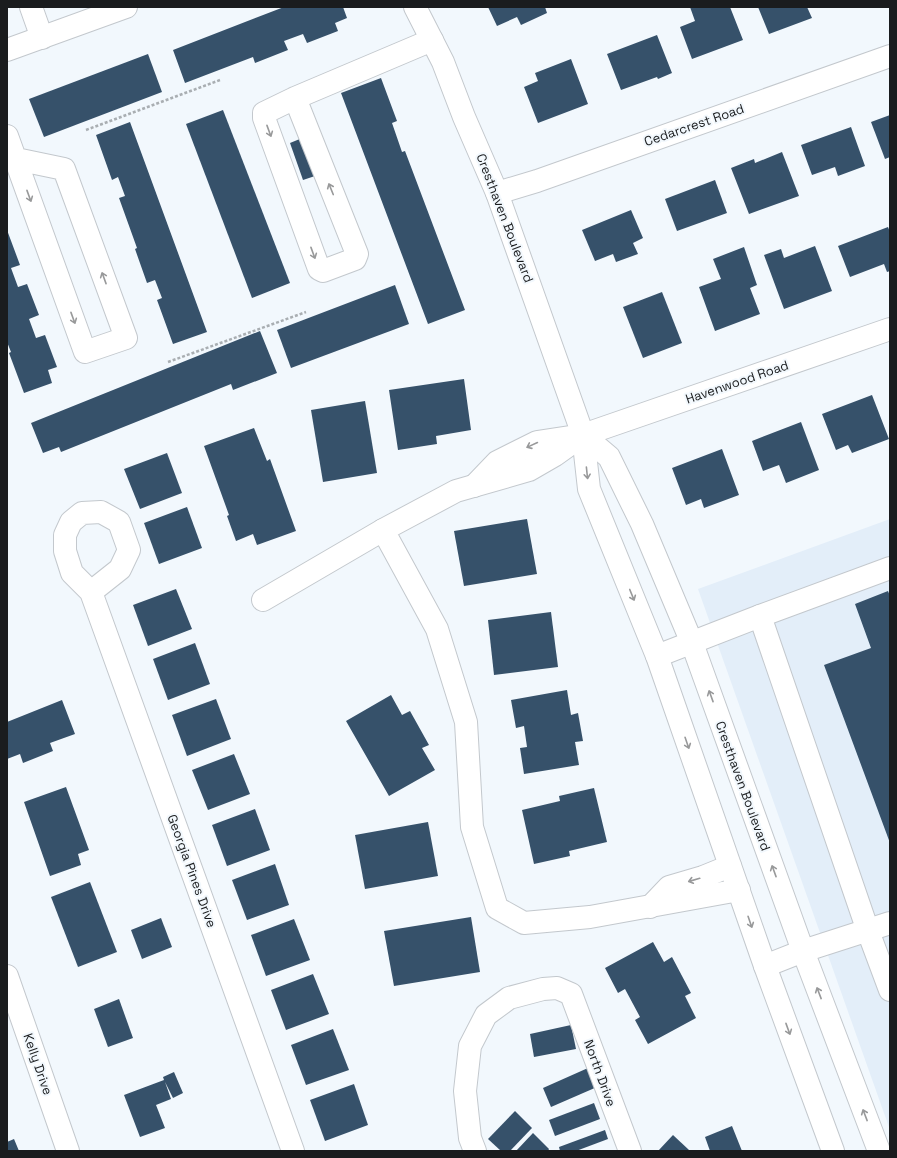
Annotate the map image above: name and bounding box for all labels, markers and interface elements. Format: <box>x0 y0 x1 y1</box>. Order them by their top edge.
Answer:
street label: Cedarcrest Road <box>642 100 746 150</box>
one-way arrow <box>265 125 273 137</box>
street label: Cresthaven Boulevard <box>473 151 537 285</box>
one-way arrow <box>327 184 335 196</box>
one-way arrow <box>26 189 33 202</box>
one-way arrow <box>310 247 318 259</box>
one-way arrow <box>99 272 107 284</box>
one-way arrow <box>70 311 77 324</box>
street label: Havenwood Road <box>683 356 791 408</box>
one-way arrow <box>526 442 538 449</box>
one-way arrow <box>583 466 591 479</box>
one-way arrow <box>628 588 636 600</box>
one-way arrow <box>707 690 714 703</box>
street label: Cresthaven Boulevard <box>712 719 774 853</box>
one-way arrow <box>684 736 691 749</box>
street label: Georgia Pines Drive <box>164 812 220 930</box>
one-way arrow <box>770 865 778 877</box>
one-way arrow <box>688 877 701 884</box>
one-way arrow <box>746 916 754 928</box>
one-way arrow <box>814 987 822 999</box>
one-way arrow <box>785 1023 792 1036</box>
street label: Kelly Drive <box>20 1031 56 1097</box>
street label: North Drive <box>580 1037 620 1109</box>
one-way arrow <box>861 1109 869 1121</box>

